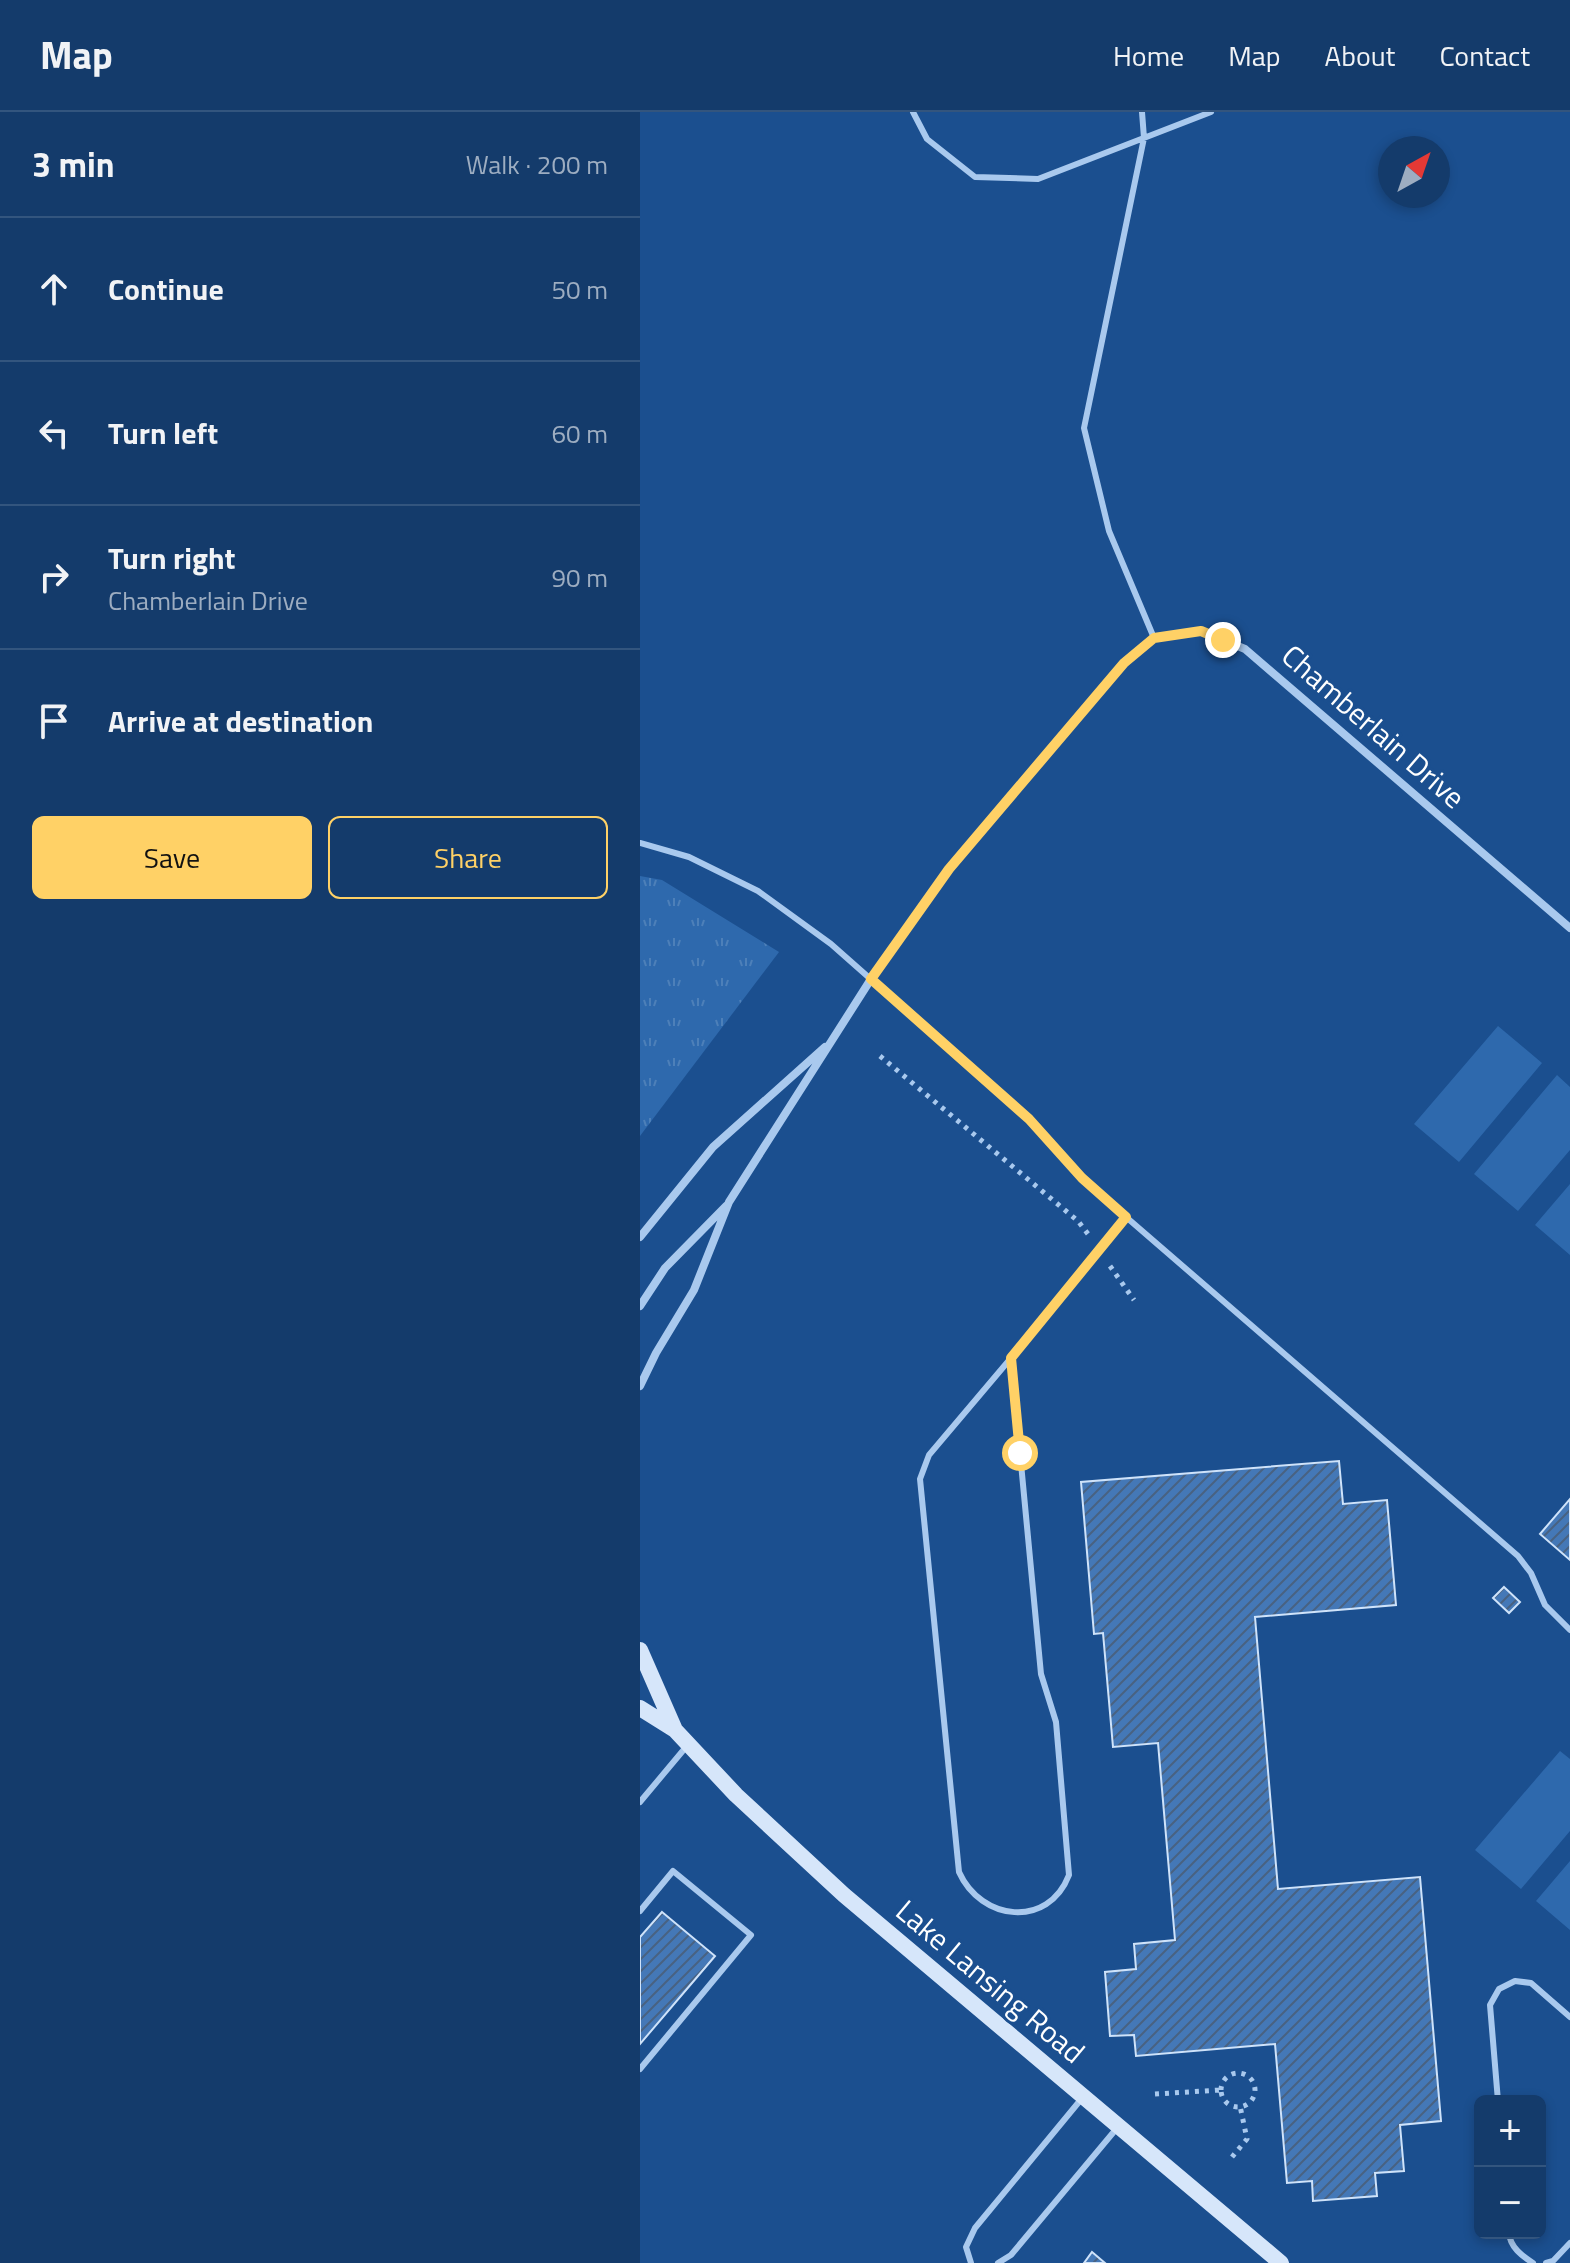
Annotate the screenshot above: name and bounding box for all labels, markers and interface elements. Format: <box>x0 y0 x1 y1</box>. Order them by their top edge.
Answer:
text: Map <box>40 26 113 84</box>
text: Home <box>1113 34 1184 77</box>
text: Map <box>1228 34 1281 77</box>
text: About <box>1325 34 1395 77</box>
text: Contact <box>1439 34 1530 77</box>
north arrow <box>1378 136 1450 208</box>
text: 3 min <box>32 138 115 190</box>
text: Walk · 200 m <box>466 145 608 184</box>
text: Continue <box>108 266 224 312</box>
icon: ahead <box>32 267 76 311</box>
text: 50 m <box>551 270 608 309</box>
text: Turn left <box>108 410 218 456</box>
icon: left <box>32 411 76 455</box>
text: 60 m <box>551 414 608 453</box>
text: Turn right <box>108 535 236 581</box>
icon: right <box>32 555 76 599</box>
text: 90 m <box>551 558 608 597</box>
text: Chamberlain Drive <box>108 581 308 620</box>
route end <box>1205 622 1241 658</box>
street label: Chamberlain Drive <box>1272 633 1476 819</box>
text: Arrive at destination <box>108 698 373 744</box>
icon: arrive <box>32 699 76 743</box>
button: Save <box>32 816 312 899</box>
button: Share <box>328 816 608 899</box>
route start <box>1002 1435 1038 1471</box>
street label: Lake Lansing Road <box>886 1888 1095 2074</box>
map controls <box>1474 2095 1546 2239</box>
button: + <box>1474 2095 1546 2167</box>
button: − <box>1474 2167 1546 2239</box>

